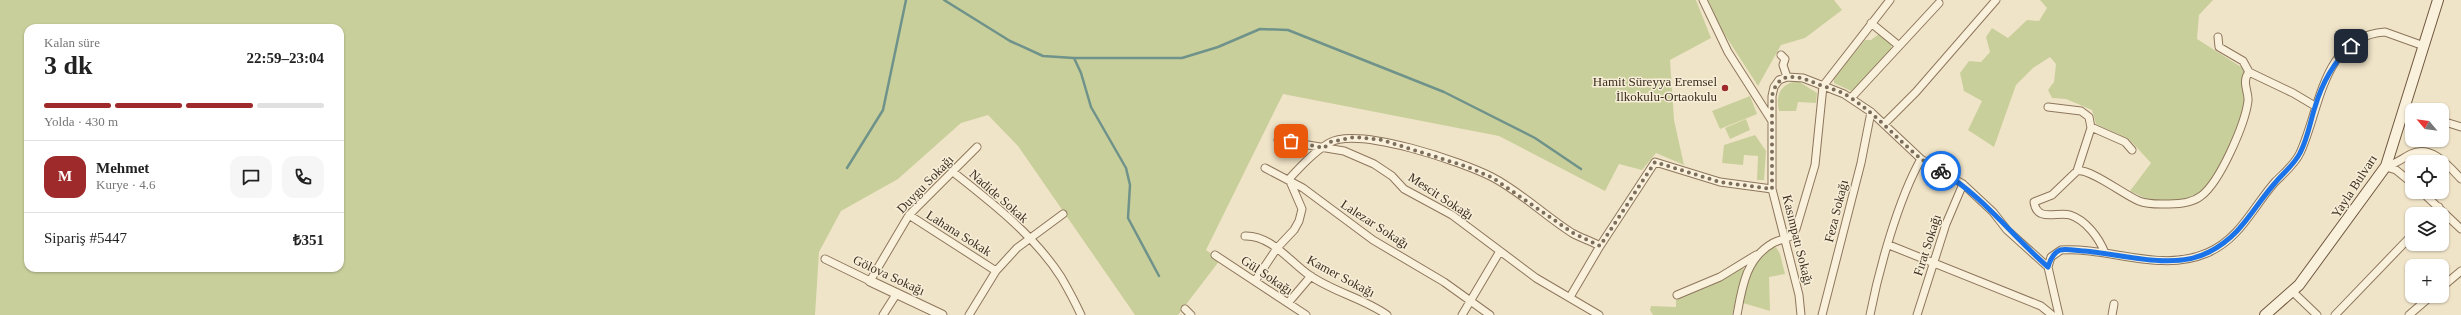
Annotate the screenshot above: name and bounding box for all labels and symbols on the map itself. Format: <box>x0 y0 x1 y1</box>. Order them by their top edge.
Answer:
pin <box>2334 29 2368 63</box>
place label: Hamit Süreyya Eremsel İlkokulu-Ortaokulu <box>1593 74 1717 104</box>
marker: Hamit Süreyya Eremsel İlkokulu-Ortaokulu <box>1720 83 1730 93</box>
north arrow <box>2405 103 2449 147</box>
pin <box>1274 124 1308 158</box>
courier <box>1921 151 1961 191</box>
street label: Yayla Bulvarı <box>2328 151 2380 220</box>
street label: Duygu Sokağı <box>894 152 957 216</box>
street label: Nadide Sokak <box>966 166 1032 226</box>
street label: Mescit Sokağı <box>1406 169 1477 223</box>
street label: Feza Sokağı <box>1821 178 1851 244</box>
street label: Kasımpatı Sokağı <box>1779 193 1817 287</box>
street label: Lalezar Sokağı <box>1338 196 1412 252</box>
street label: Lahana Sokak <box>924 207 995 259</box>
street label: Fırat Sokağı <box>1910 212 1944 278</box>
street label: Gölova Sokağı <box>851 252 928 298</box>
street label: Gül Sokağı <box>1238 252 1296 298</box>
street label: Kamer Sokağı <box>1304 252 1378 300</box>

